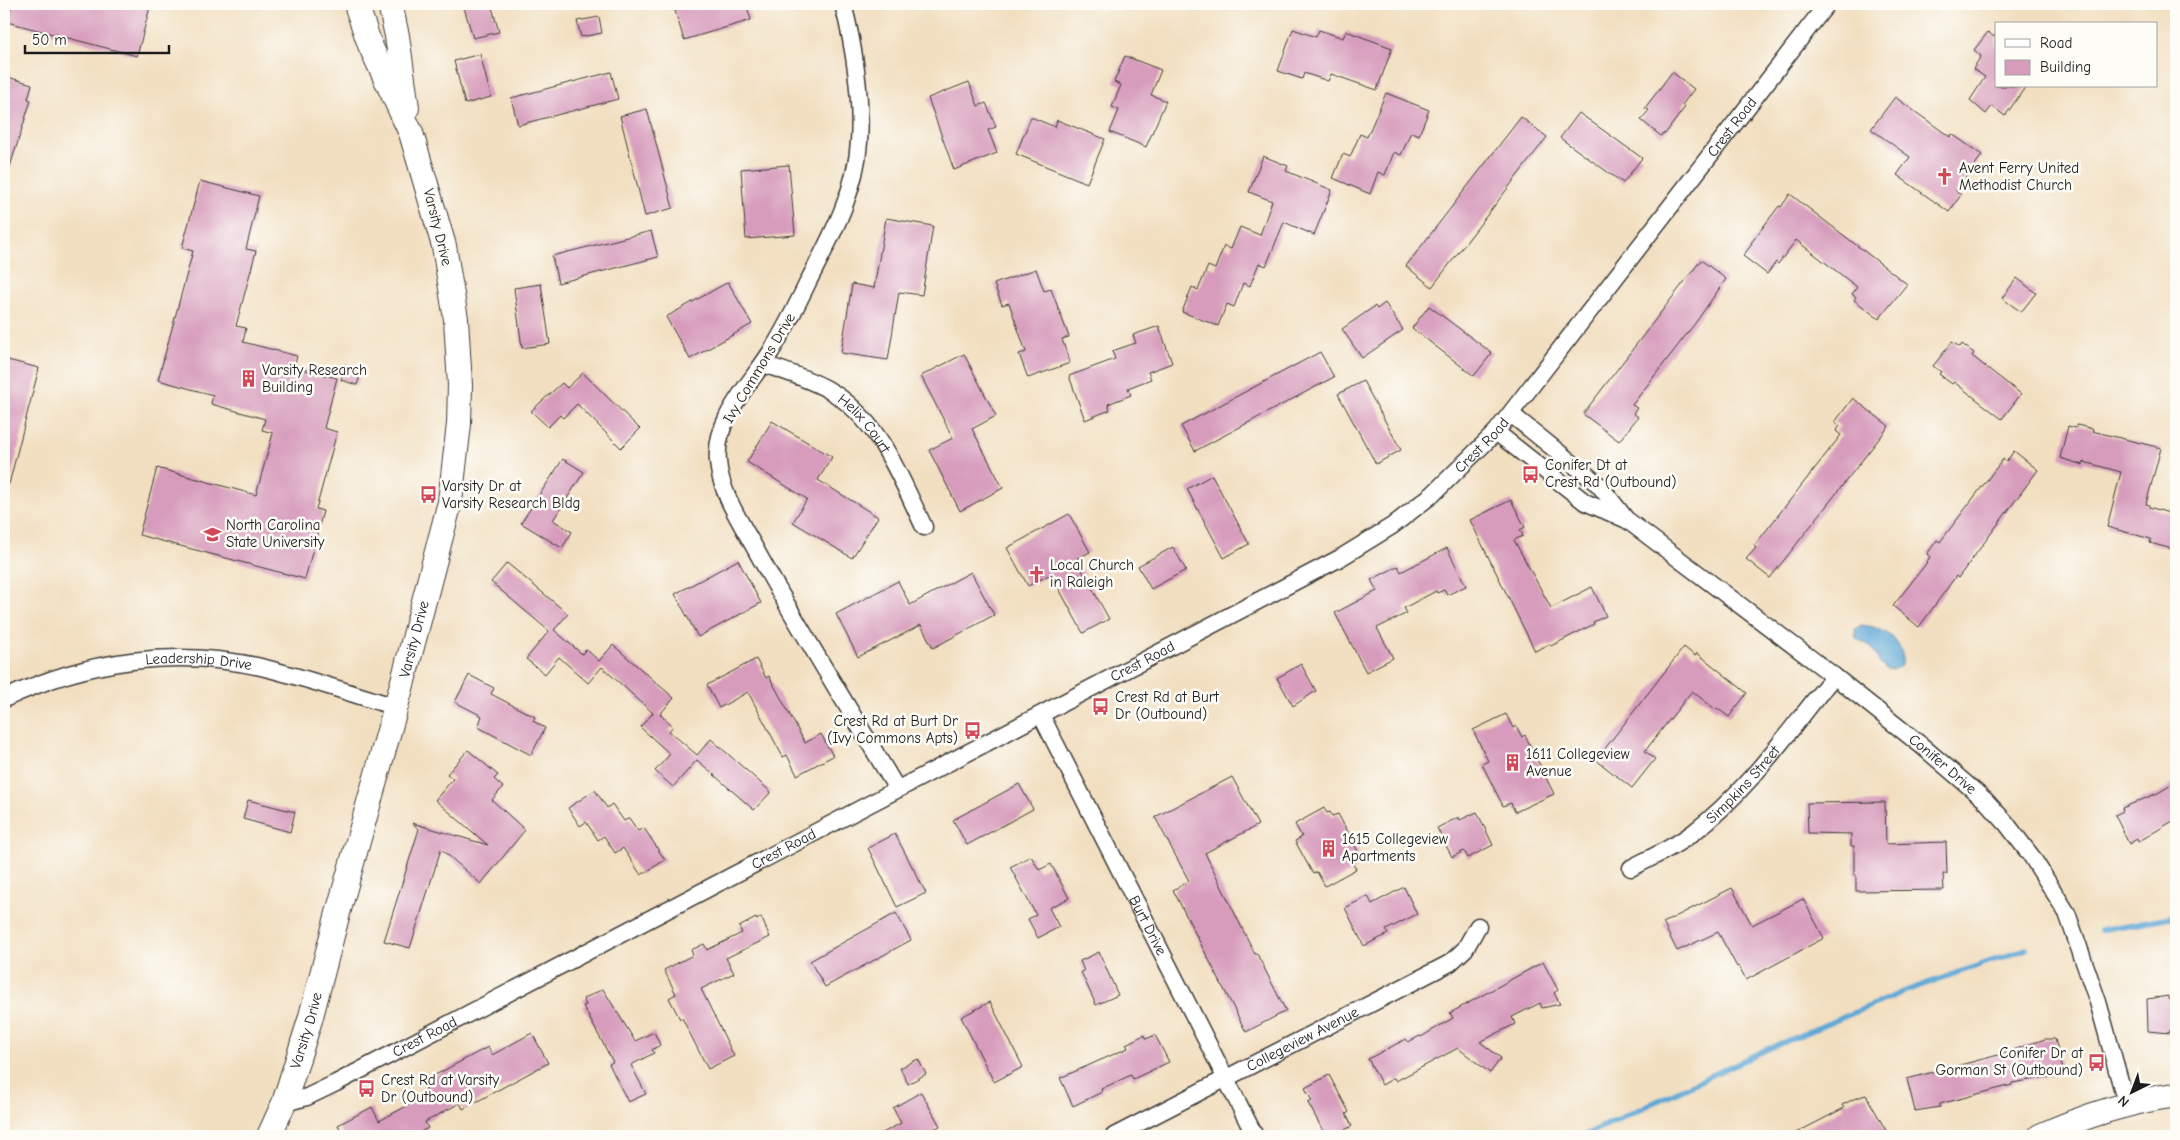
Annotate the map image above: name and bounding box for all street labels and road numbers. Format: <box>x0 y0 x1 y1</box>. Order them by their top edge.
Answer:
street label: Crest Road <box>1703 94 1761 160</box>
street label: Varsity Drive <box>420 187 456 268</box>
street label: Ivy Commons Drive <box>719 309 799 426</box>
street label: Helix Court <box>834 390 895 457</box>
street label: Crest Road <box>1451 414 1513 477</box>
street label: Varsity Drive <box>395 598 433 680</box>
street label: Crest Road <box>1107 637 1178 686</box>
street label: Leadership Drive <box>145 649 254 674</box>
street label: Conifer Drive <box>1905 730 1981 798</box>
street label: Simpkins Street <box>1702 742 1784 827</box>
street label: Crest Road <box>748 825 819 873</box>
street label: Burt Drive <box>1125 893 1171 959</box>
street label: Varsity Drive <box>286 990 326 1071</box>
street label: Collegeview Avenue <box>1243 1002 1362 1075</box>
street label: Crest Road <box>389 1012 460 1061</box>

